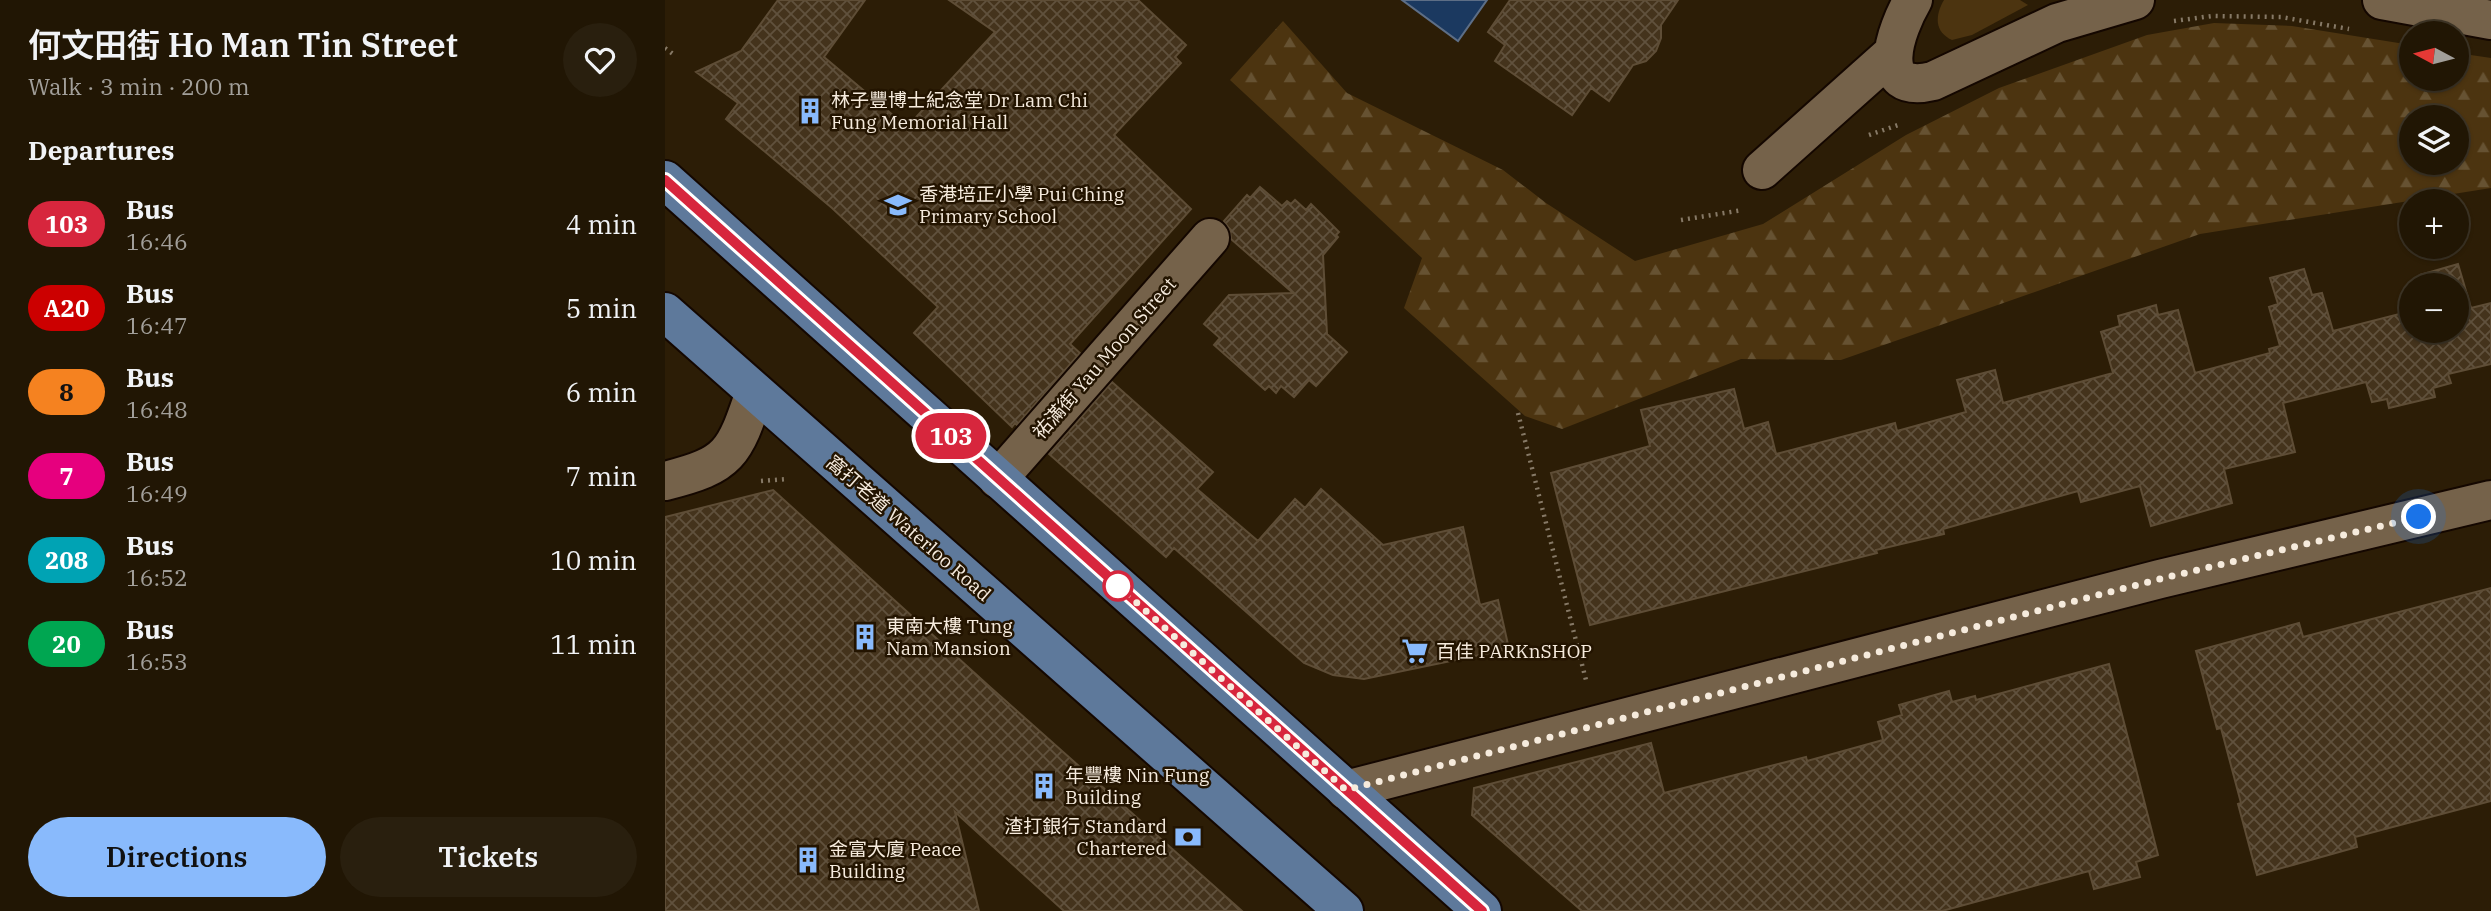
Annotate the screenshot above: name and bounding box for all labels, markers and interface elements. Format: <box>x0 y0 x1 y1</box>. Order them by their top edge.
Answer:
north arrow <box>2399 21 2469 91</box>
map controls <box>2399 21 2469 343</box>
text: 何文田街 Ho Man Tin Street <box>28 23 458 66</box>
button: heart <box>563 23 637 97</box>
text: Walk · 3 min · 200 m <box>28 71 250 101</box>
place label: 林子豐博士紀念堂 Dr Lam Chi Fung Memorial Hall <box>831 88 1088 134</box>
building icon: 林子豐博士紀念堂 Dr Lam Chi Fung Memorial Hall <box>795 96 825 126</box>
button: layers <box>2399 105 2469 175</box>
text: Departures <box>28 133 174 167</box>
place label: 香港培正小學 Pui Ching Primary School <box>919 182 1125 228</box>
button: + <box>2399 189 2469 259</box>
school or university icon: 香港培正小學 Pui Ching Primary School <box>883 190 913 220</box>
text: Bus <box>126 192 174 226</box>
text: 4 min <box>566 207 637 241</box>
text: 103 <box>45 208 88 240</box>
text: 16:46 <box>126 226 188 256</box>
street label: 祐滿街 Yau Moon Street <box>1027 272 1181 444</box>
button: − <box>2399 273 2469 343</box>
text: Bus <box>126 276 174 310</box>
text: 5 min <box>566 291 637 325</box>
text: A20 <box>44 292 89 324</box>
text: 16:47 <box>126 310 188 340</box>
text: Bus <box>126 360 174 394</box>
text: 6 min <box>566 375 637 409</box>
text: 8 <box>59 376 74 408</box>
text: 16:48 <box>126 394 188 424</box>
line badge: 103 <box>911 413 991 459</box>
text: 103 <box>929 420 973 452</box>
text: Bus <box>126 444 174 478</box>
street label: 窩打老道 Waterloo Road <box>822 450 996 606</box>
text: 7 min <box>566 459 637 493</box>
text: 7 <box>59 460 74 492</box>
text: 16:49 <box>126 478 188 508</box>
your location <box>2401 499 2436 534</box>
text: Bus <box>126 528 174 562</box>
text: 10 min <box>550 543 637 577</box>
text: 208 <box>45 544 88 576</box>
text: 16:52 <box>126 562 188 592</box>
unlabelled marker <box>1103 571 1133 601</box>
text: Bus <box>126 612 174 646</box>
place label: 東南大樓 Tung Nam Mansion <box>886 614 1013 660</box>
building icon: 東南大樓 Tung Nam Mansion <box>850 622 880 652</box>
text: 11 min <box>550 627 637 661</box>
text: 20 <box>52 628 81 660</box>
supermarket icon: 百佳 PARKnSHOP <box>1400 636 1430 666</box>
place label: 百佳 PARKnSHOP <box>1436 639 1592 663</box>
text: 16:53 <box>126 646 188 676</box>
place label: 年豐樓 Nin Fung Building <box>1065 763 1210 809</box>
building icon: 年豐樓 Nin Fung Building <box>1029 771 1059 801</box>
place label: 渣打銀行 Standard Chartered <box>1004 814 1167 860</box>
button: Directions <box>28 817 326 897</box>
button: Tickets <box>340 817 637 897</box>
bank icon: 渣打銀行 Standard Chartered <box>1173 822 1203 852</box>
place label: 金富大廈 Peace Building <box>829 837 961 883</box>
building icon: 金富大廈 Peace Building <box>793 845 823 875</box>

